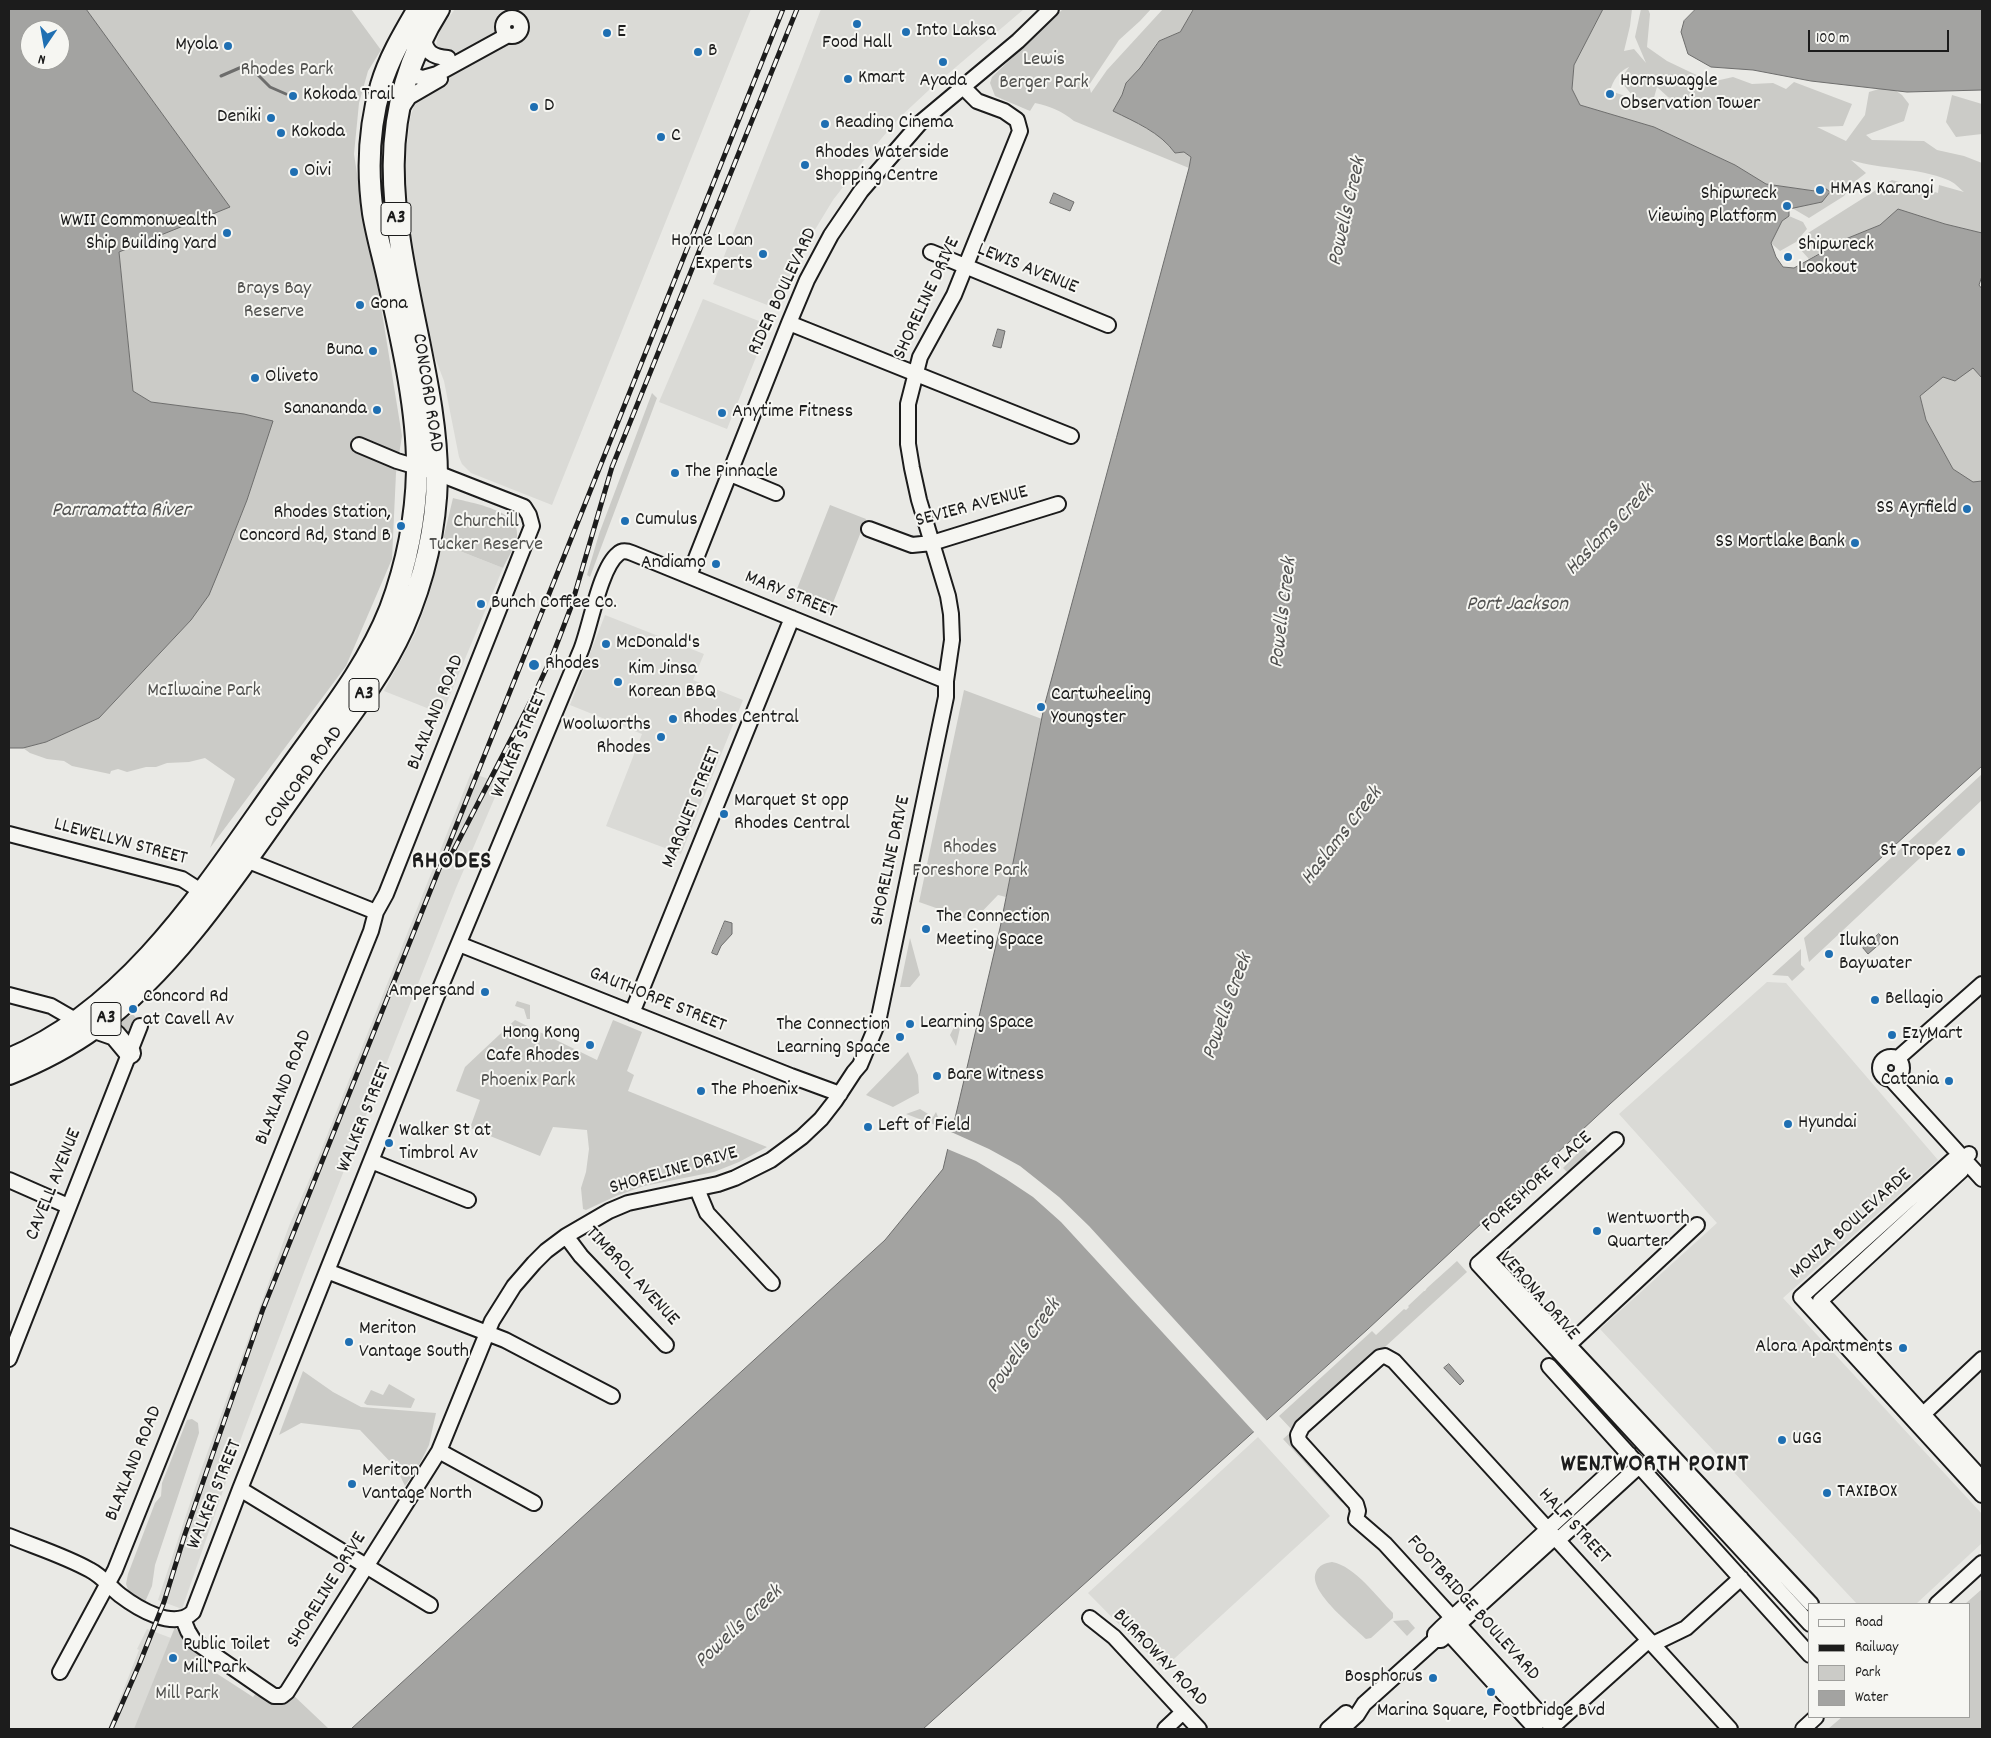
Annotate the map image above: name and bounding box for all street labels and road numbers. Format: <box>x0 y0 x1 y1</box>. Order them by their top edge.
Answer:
road number: A3 <box>381 202 411 235</box>
street label: RIDER BOULEVARD <box>744 224 824 360</box>
street label: SHORELINE DRIVE <box>889 234 967 364</box>
street label: LEWIS AVENUE <box>973 239 1081 301</box>
street label: CONCORD ROAD <box>405 332 447 454</box>
street label: SEVIER AVENUE <box>913 481 1031 535</box>
street label: MARY STREET <box>741 567 839 625</box>
street label: BLAXLAND ROAD <box>403 652 471 774</box>
road number: A3 <box>349 678 379 712</box>
street label: WALKER STREET <box>487 686 555 802</box>
street label: CONCORD ROAD <box>260 723 350 833</box>
street label: MARQUET STREET <box>658 744 728 872</box>
street label: SHORELINE DRIVE <box>867 794 917 928</box>
street label: LLEWELLYN STREET <box>51 814 189 872</box>
street label: GAUTHORPE STREET <box>585 963 729 1039</box>
road number: A3 <box>91 1002 121 1036</box>
street label: BLAXLAND ROAD <box>251 1027 319 1149</box>
street label: WALKER STREET <box>333 1060 399 1176</box>
street label: CAVELL AVENUE <box>22 1125 88 1245</box>
street label: FORESHORE PLACE <box>1478 1127 1598 1239</box>
street label: SHORELINE DRIVE <box>607 1142 741 1202</box>
street label: MONZA BOULEVARDE <box>1786 1164 1918 1286</box>
street label: TIMBROL AVENUE <box>579 1222 683 1332</box>
street label: VERONA DRIVE <box>1493 1248 1583 1346</box>
street label: BLAXLAND ROAD <box>101 1403 169 1525</box>
street label: WALKER STREET <box>183 1437 249 1553</box>
street label: HALF STREET <box>1532 1484 1614 1570</box>
street label: SHORELINE DRIVE <box>283 1529 373 1653</box>
street label: FOOTBRIDGE BOULEVARD <box>1400 1531 1544 1687</box>
street label: BURROWAY ROAD <box>1106 1605 1212 1713</box>

